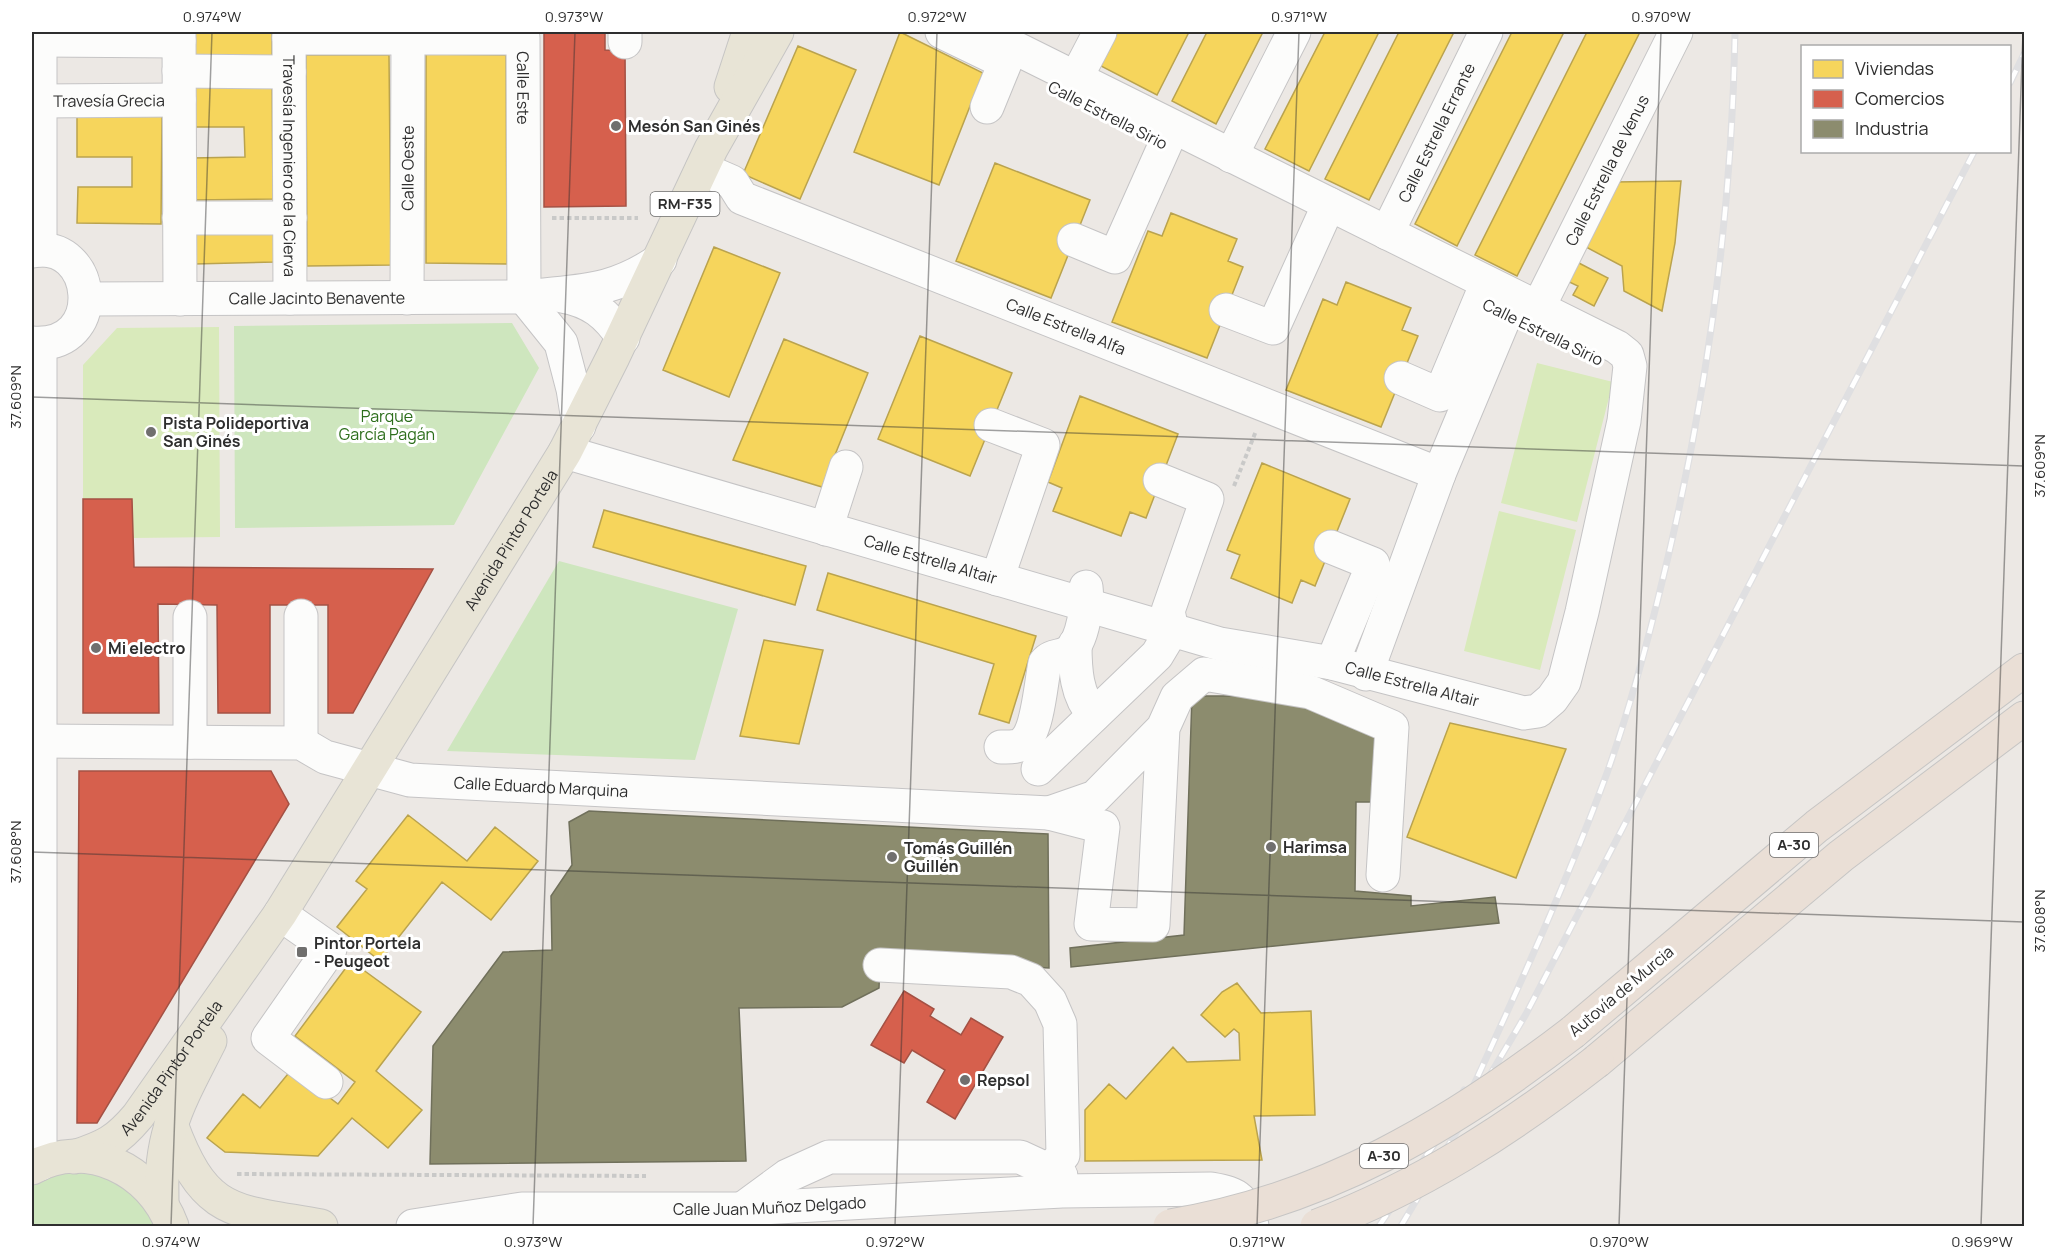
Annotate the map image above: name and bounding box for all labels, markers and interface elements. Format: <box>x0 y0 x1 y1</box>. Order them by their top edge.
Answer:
text: 0.974°W <box>183 6 241 27</box>
text: 0.973°W <box>545 6 603 27</box>
text: 0.972°W <box>908 6 966 27</box>
text: 0.971°W <box>1271 6 1327 27</box>
text: 0.970°W <box>1631 6 1691 27</box>
legend <box>1801 45 2011 153</box>
street label: Calle Este <box>512 51 534 125</box>
street label: Travesía Ingeniero de la Cierva <box>278 55 301 277</box>
text: Viviendas <box>1855 56 1934 80</box>
street label: Calle Estrella Errante <box>1393 59 1480 206</box>
street label: Calle Estrella Sirio <box>1044 75 1172 155</box>
text: Comercios <box>1855 86 1944 110</box>
street label: Travesía Grecia <box>53 89 165 112</box>
street label: Calle Estrella de Venus <box>1560 91 1654 250</box>
place label: Mesón San Ginés <box>628 115 761 137</box>
text: Industria <box>1855 116 1929 140</box>
marker: Mesón San Ginés <box>609 119 623 133</box>
street label: Calle Oeste <box>396 125 419 211</box>
road number: RM-F35 <box>650 192 720 216</box>
street label: Calle Jacinto Benavente <box>229 287 405 309</box>
street label: Calle Estrella Alfa <box>1003 293 1129 360</box>
street label: Calle Estrella Sirio <box>1479 293 1607 371</box>
text: 37.609°N <box>5 365 26 429</box>
park label: Parque García Pagán <box>339 405 435 445</box>
place label: Pista Polideportiva San Ginés <box>163 412 309 452</box>
marker: Pista Polideportiva San Ginés <box>144 425 158 439</box>
text: 37.609°N <box>2029 434 2050 498</box>
street label: Avenida Pintor Portela <box>459 465 563 614</box>
street label: Calle Estrella Altair <box>861 529 1000 589</box>
place label: Mi electro <box>108 637 185 659</box>
marker: Mi electro <box>89 641 103 655</box>
street label: Calle Estrella Altair <box>1343 656 1482 712</box>
street label: Calle Eduardo Marquina <box>453 771 629 802</box>
text: 37.608°N <box>5 821 26 883</box>
road number: A-30 <box>1770 833 1818 857</box>
place label: Harimsa <box>1283 836 1347 858</box>
place label: Tomás Guillén Guillén <box>904 837 1012 877</box>
marker: Harimsa <box>1264 840 1278 854</box>
marker: Tomás Guillén Guillén <box>885 850 899 864</box>
text: 37.608°N <box>2029 890 2050 952</box>
place label: Pintor Portela - Peugeot <box>314 932 421 972</box>
street label: Autovía de Murcia <box>1564 941 1678 1041</box>
marker: Pintor Portela - Peugeot <box>295 945 309 959</box>
street label: Avenida Pintor Portela <box>115 996 227 1140</box>
place label: Repsol <box>977 1069 1030 1091</box>
marker: Repsol <box>958 1073 972 1087</box>
road number: A-30 <box>1360 1144 1408 1168</box>
street label: Calle Juan Muñoz Delgado <box>673 1191 867 1220</box>
text: 0.974°W <box>142 1231 200 1252</box>
text: 0.973°W <box>504 1231 562 1252</box>
text: 0.972°W <box>866 1231 924 1252</box>
text: 0.971°W <box>1229 1231 1285 1252</box>
text: 0.970°W <box>1589 1231 1649 1252</box>
text: 0.969°W <box>1951 1231 2013 1252</box>

